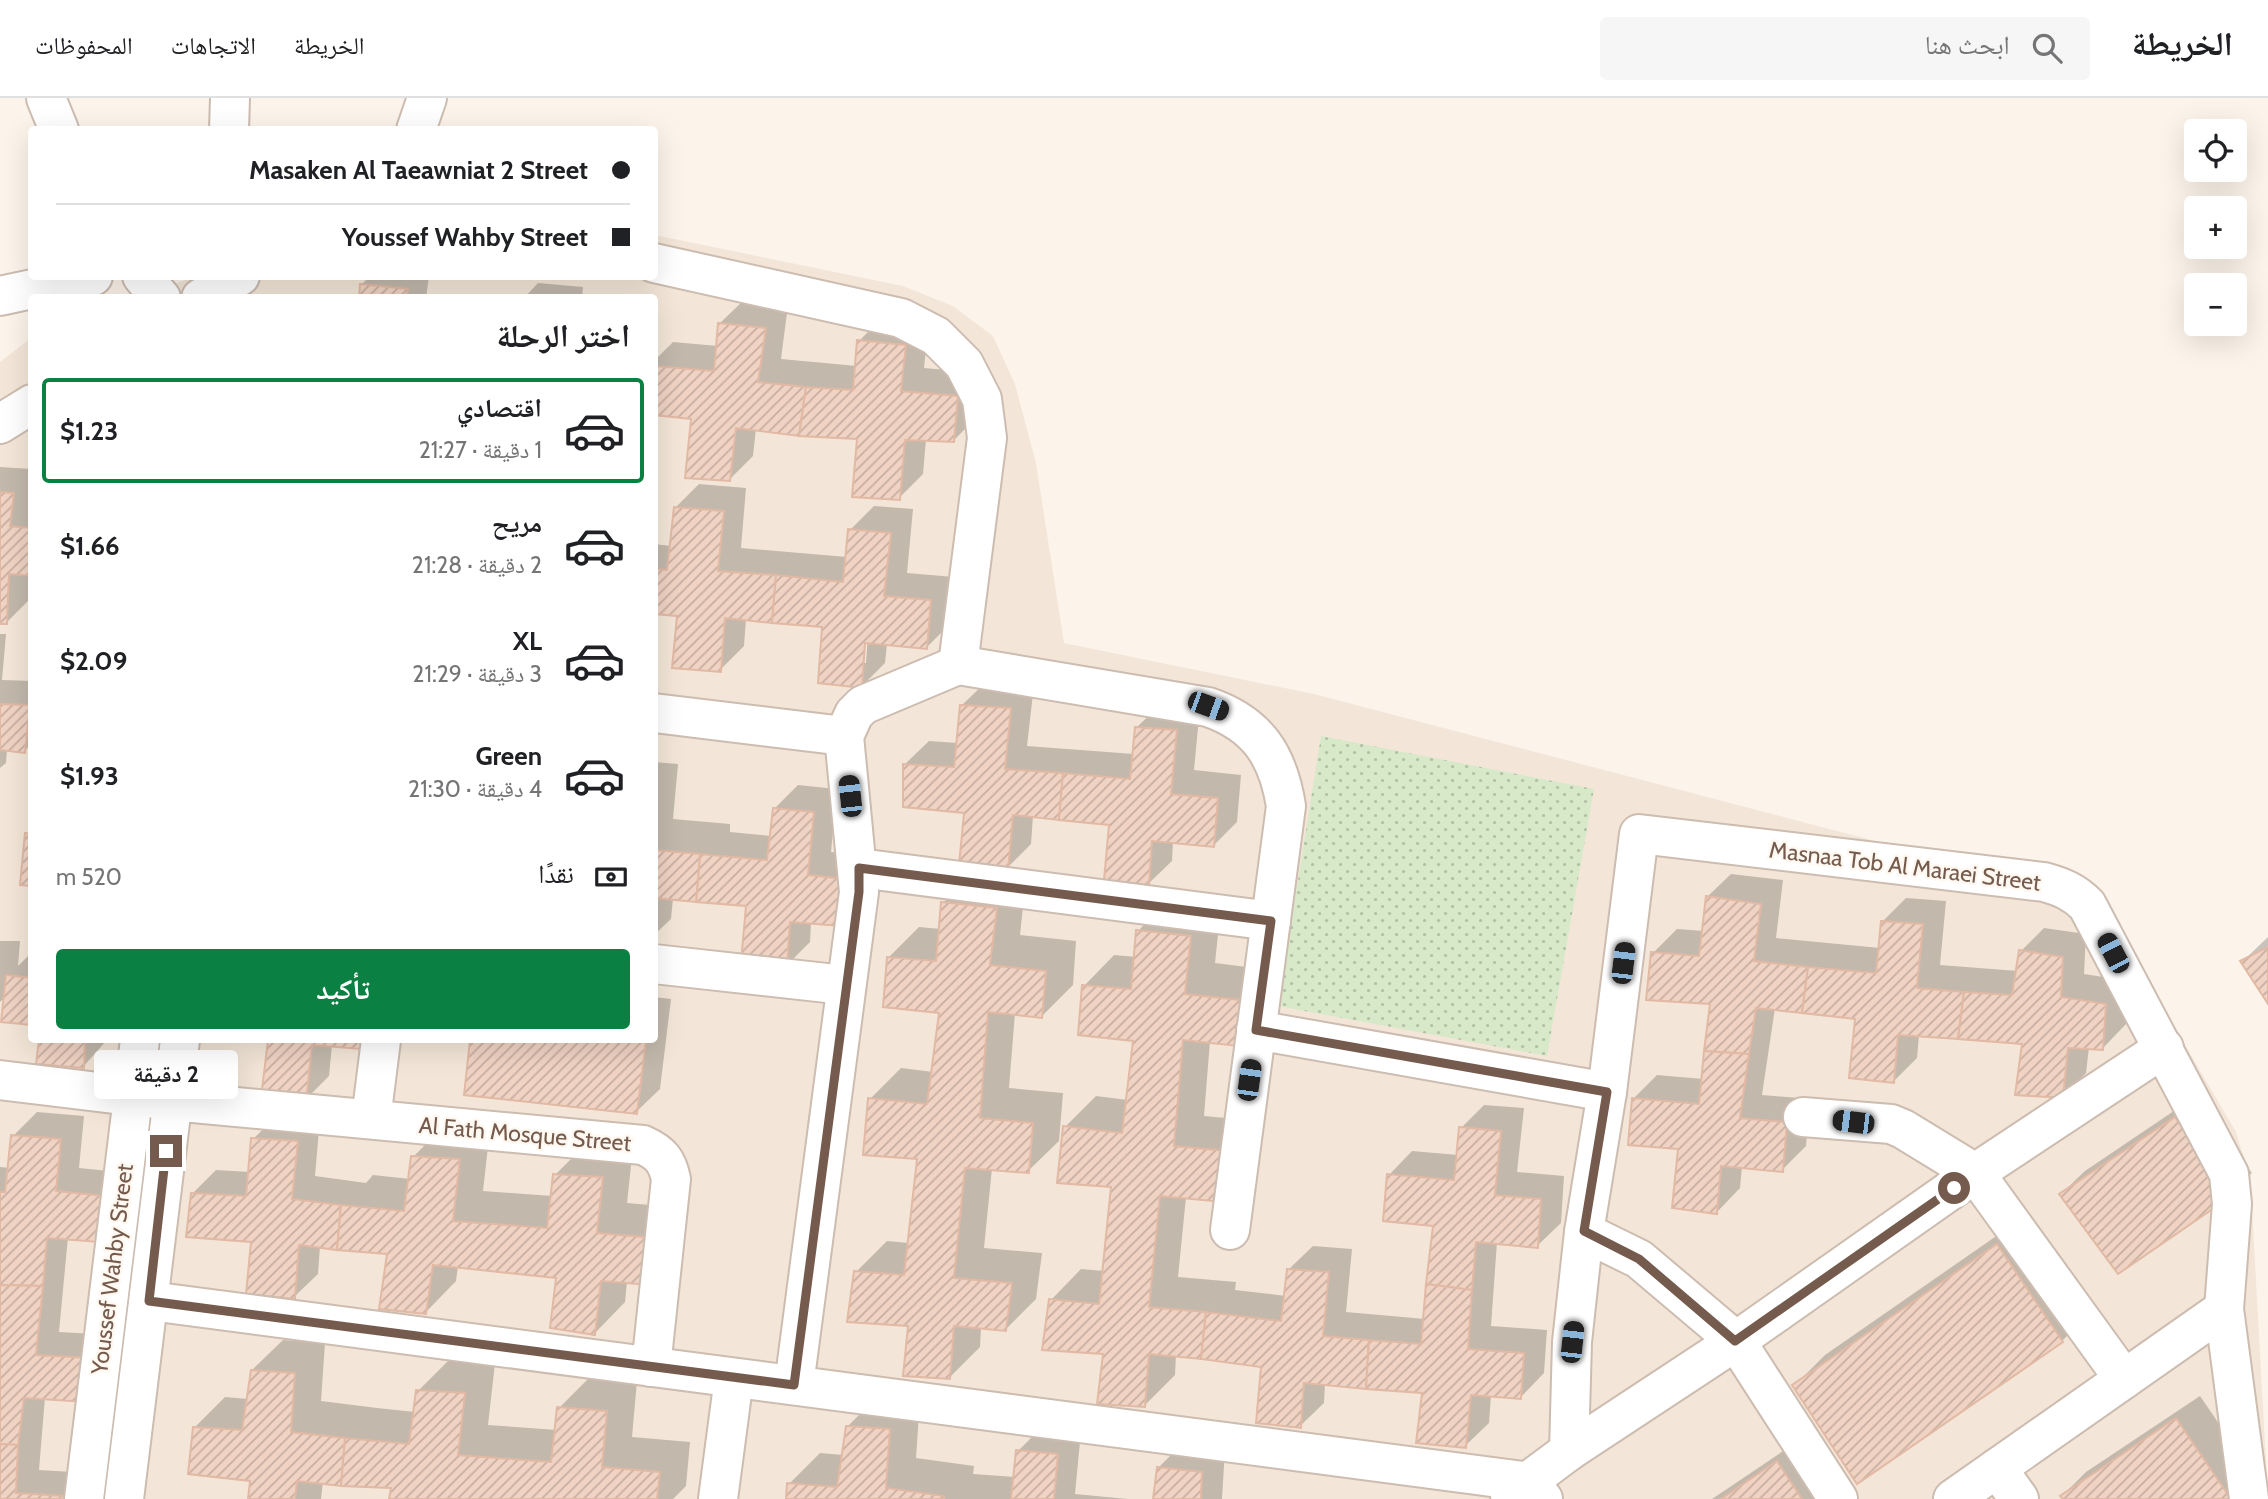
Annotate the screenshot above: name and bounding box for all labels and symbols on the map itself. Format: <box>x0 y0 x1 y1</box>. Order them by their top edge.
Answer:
car <box>1185 689 1232 723</box>
car <box>838 774 863 818</box>
street label: Masnaa Tob Al Maraei Street <box>1768 835 2043 897</box>
car <box>2094 930 2133 976</box>
car <box>1611 941 1636 985</box>
callout: 2 دقيقة <box>94 1049 238 1098</box>
car <box>1236 1058 1263 1102</box>
car <box>1831 1109 1876 1135</box>
street label: Al Fath Mosque Street <box>418 1111 633 1157</box>
route end <box>150 1135 182 1167</box>
street label: Youssef Wahby Street <box>85 1162 139 1377</box>
route start <box>1938 1172 1970 1204</box>
car <box>1560 1320 1585 1364</box>

